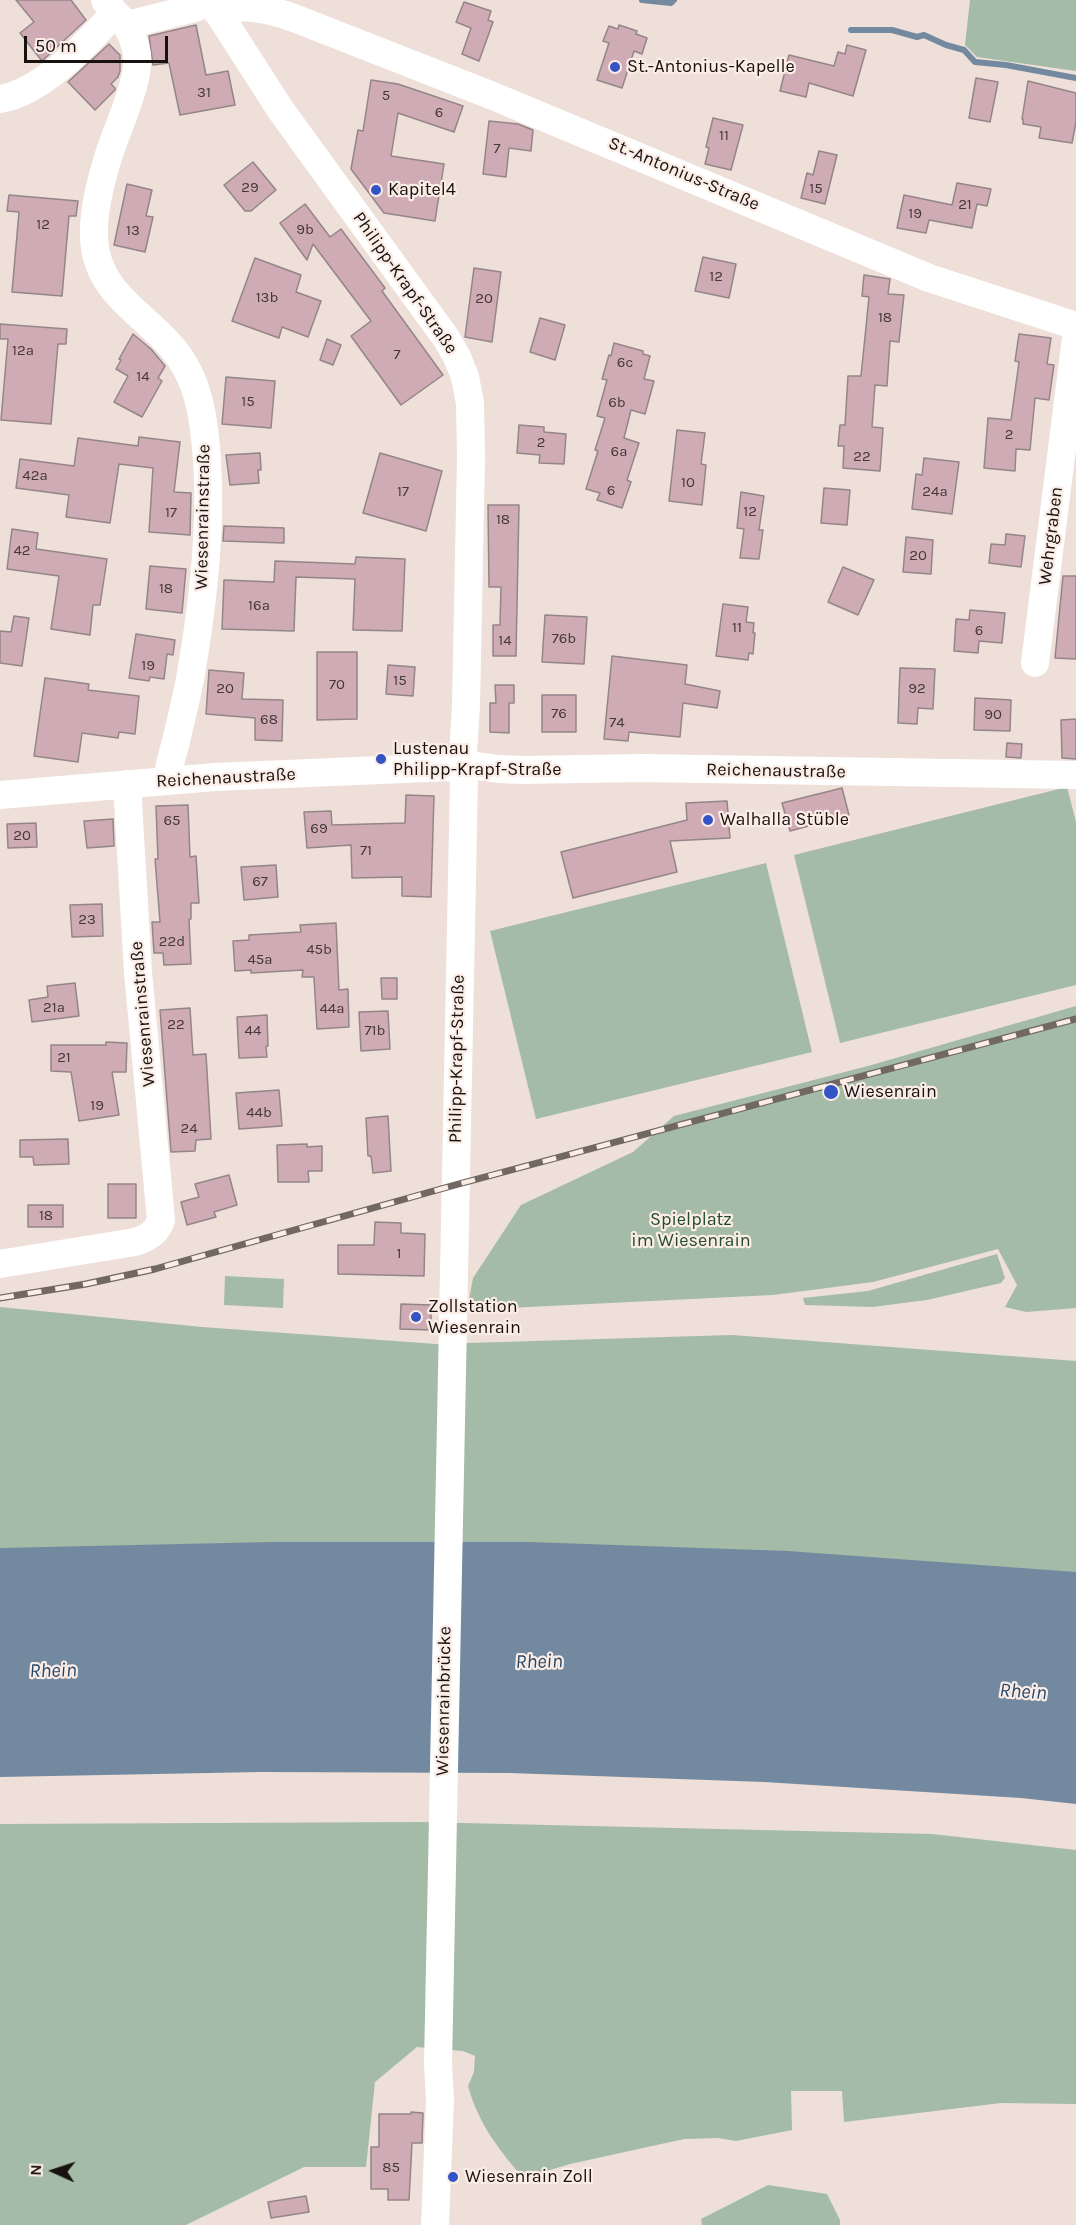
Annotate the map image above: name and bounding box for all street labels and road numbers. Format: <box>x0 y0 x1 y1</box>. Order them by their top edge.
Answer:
street label: St.-Antonius-Straße <box>605 132 763 216</box>
street label: Philipp-Krapf-Straße <box>348 208 462 358</box>
street label: Wiesenrainstraße <box>191 444 215 590</box>
street label: Wehrgraben <box>1034 485 1068 587</box>
street label: Reichenaustraße <box>706 759 846 783</box>
street label: Reichenaustraße <box>156 764 296 792</box>
street label: Wiesenrainstraße <box>126 940 160 1088</box>
street label: Philipp-Krapf-Straße <box>445 975 469 1143</box>
street label: Wiesenrainbrücke <box>432 1626 456 1776</box>

